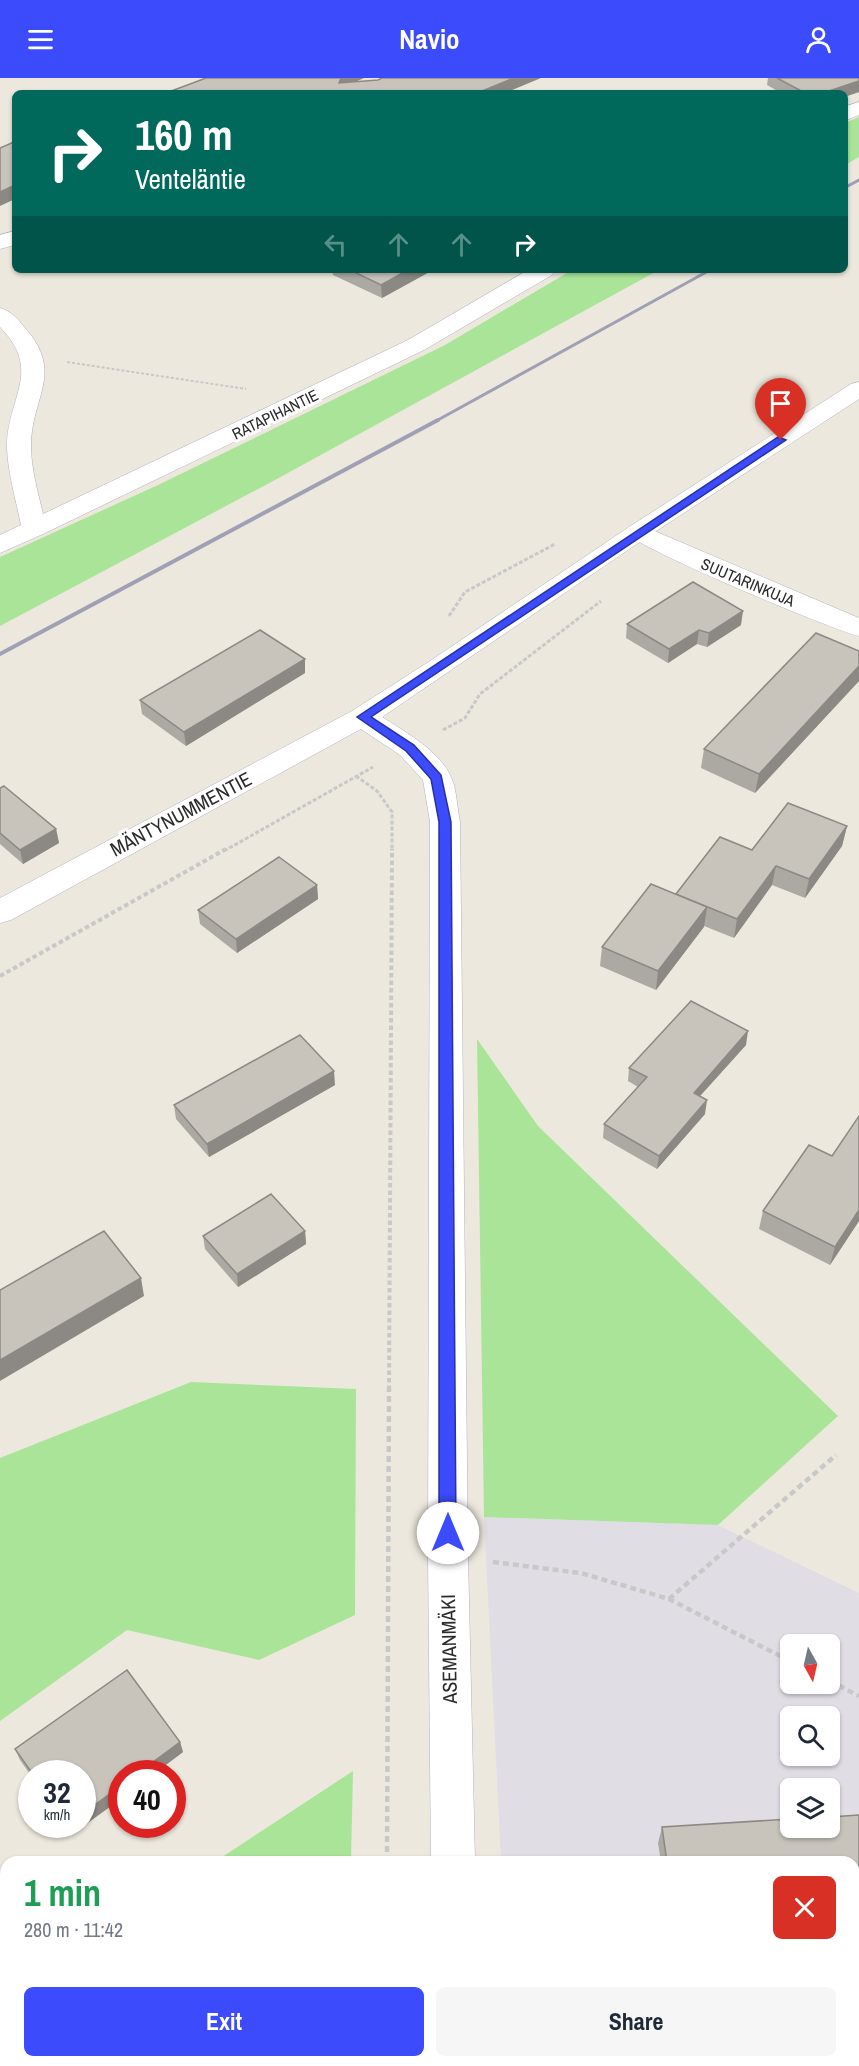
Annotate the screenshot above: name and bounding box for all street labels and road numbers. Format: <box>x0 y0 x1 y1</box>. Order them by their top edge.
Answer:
street label: RATAPIHANTIE <box>228 384 322 444</box>
street label: SUUTARINKUJA <box>698 552 798 612</box>
street label: MÄNTYNUMMENTIE <box>105 765 256 862</box>
street label: ASEMANMÄKI <box>434 1594 463 1705</box>

